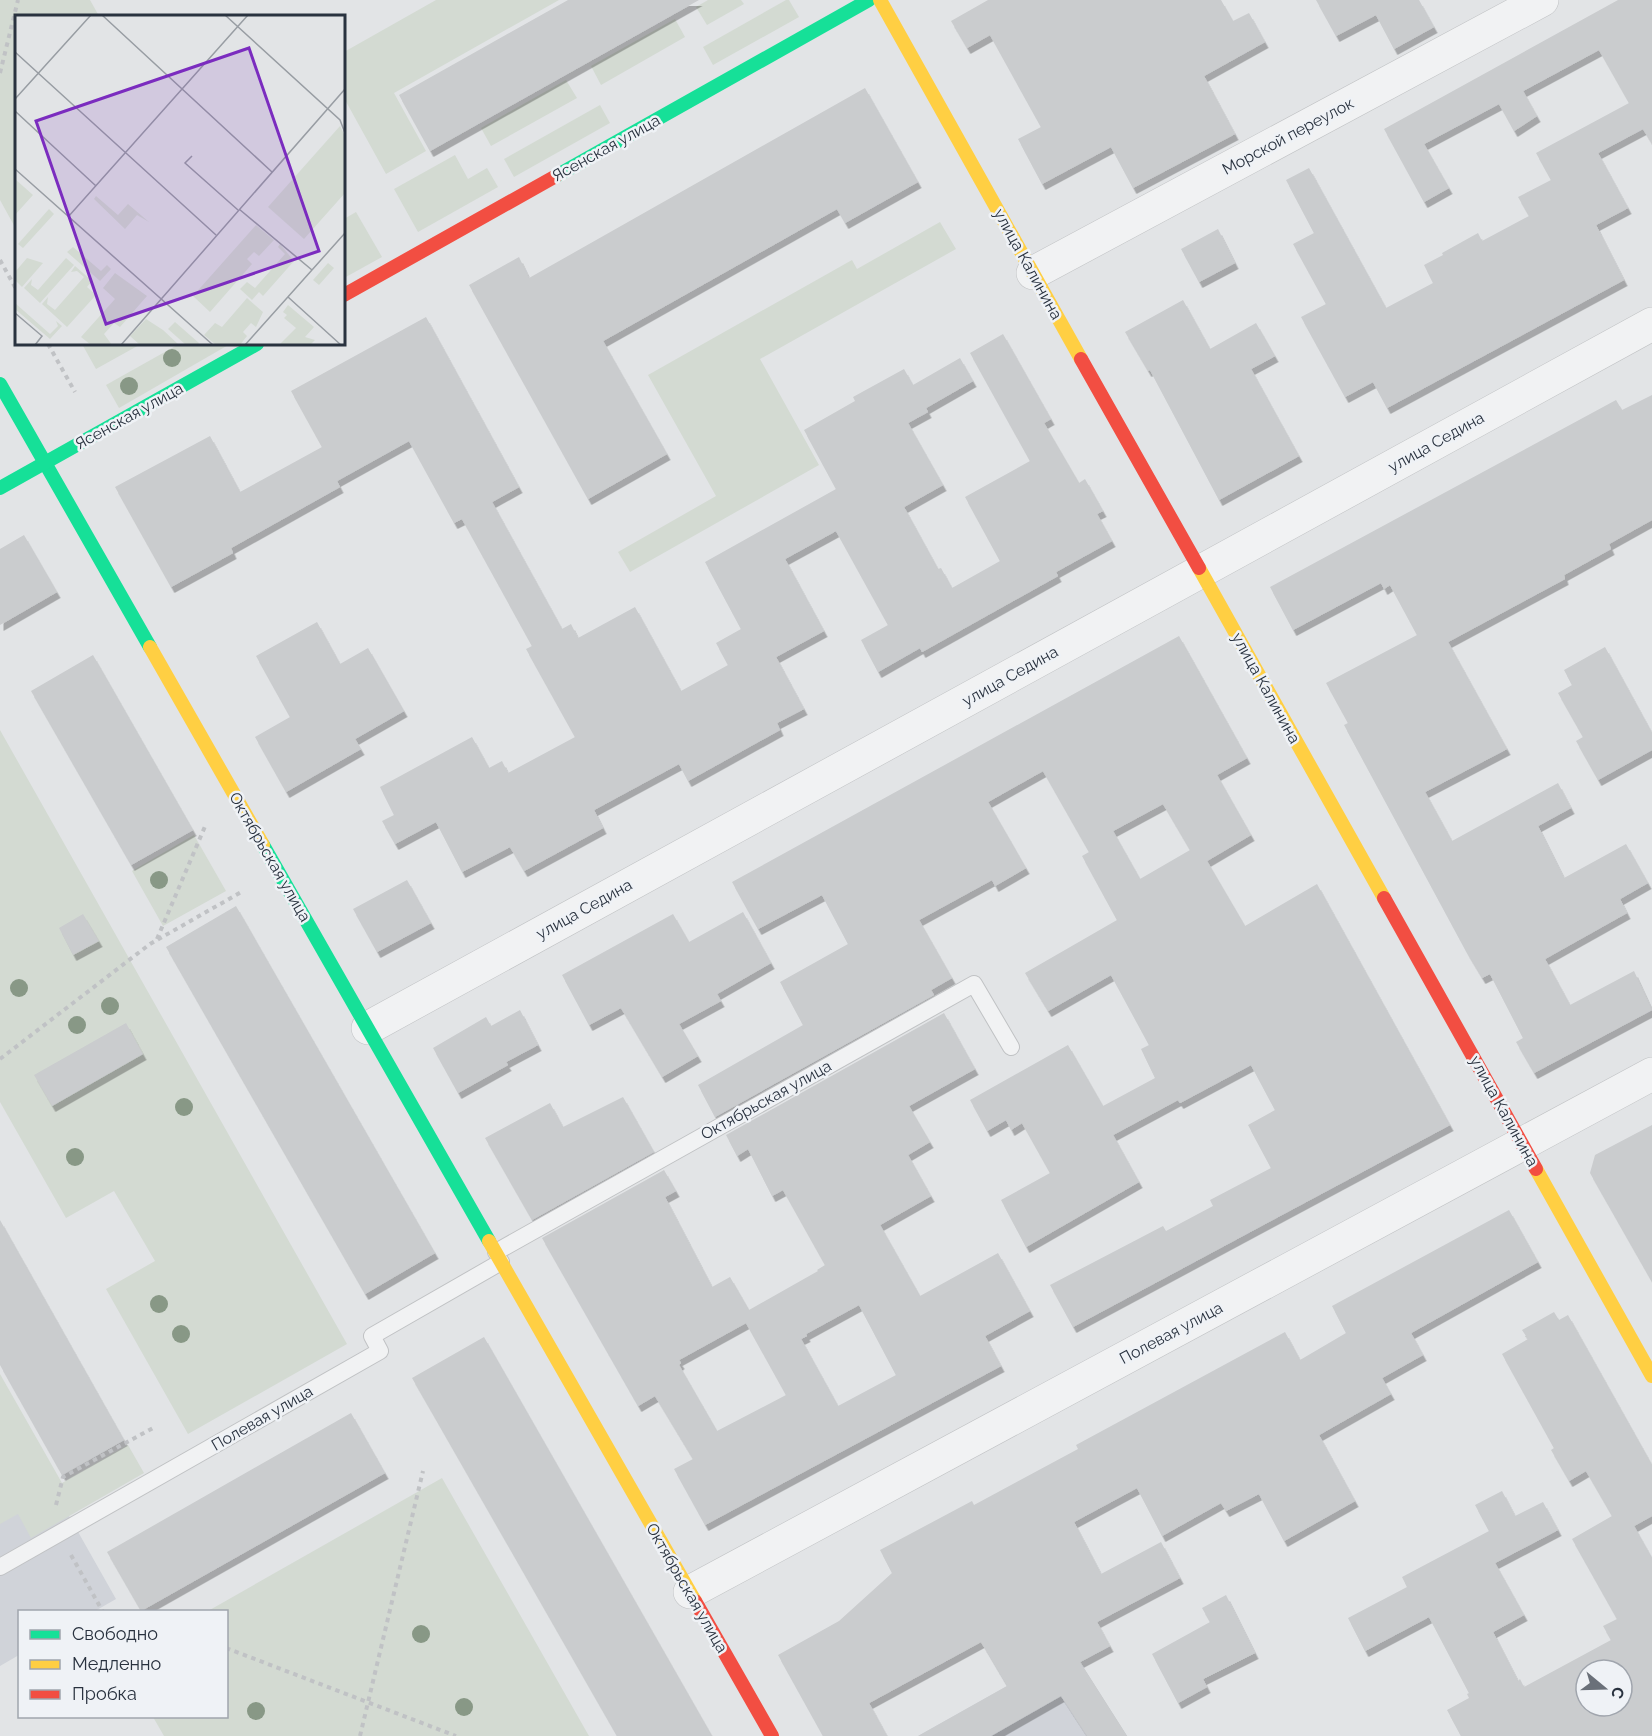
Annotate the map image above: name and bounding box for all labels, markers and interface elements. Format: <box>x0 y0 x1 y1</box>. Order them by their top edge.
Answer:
inset map <box>15 15 345 345</box>
street label: Морской переулок <box>1219 93 1357 179</box>
street label: Ясенская улица <box>549 110 663 186</box>
street label: улица Калинина <box>990 205 1066 323</box>
street label: Ясенская улица <box>72 378 186 454</box>
street label: улица Седина <box>1385 408 1487 476</box>
street label: улица Калинина <box>1228 629 1304 747</box>
street label: улица Седина <box>959 642 1061 710</box>
street label: Октябрьская улица <box>225 789 315 925</box>
street label: улица Седина <box>533 875 635 943</box>
street label: улица Калинина <box>1466 1052 1542 1170</box>
street label: Октябрьская улица <box>697 1056 835 1144</box>
street label: Полевая улица <box>1116 1298 1226 1368</box>
street label: Полевая улица <box>208 1381 316 1455</box>
street label: Октябрьская улица <box>642 1520 732 1656</box>
legend <box>18 1610 228 1718</box>
text: Свободно <box>72 1623 158 1644</box>
text: Медленно <box>72 1653 161 1674</box>
north arrow <box>1574 1658 1634 1718</box>
text: Пробка <box>72 1683 137 1704</box>
text: С <box>1607 1684 1628 1701</box>

